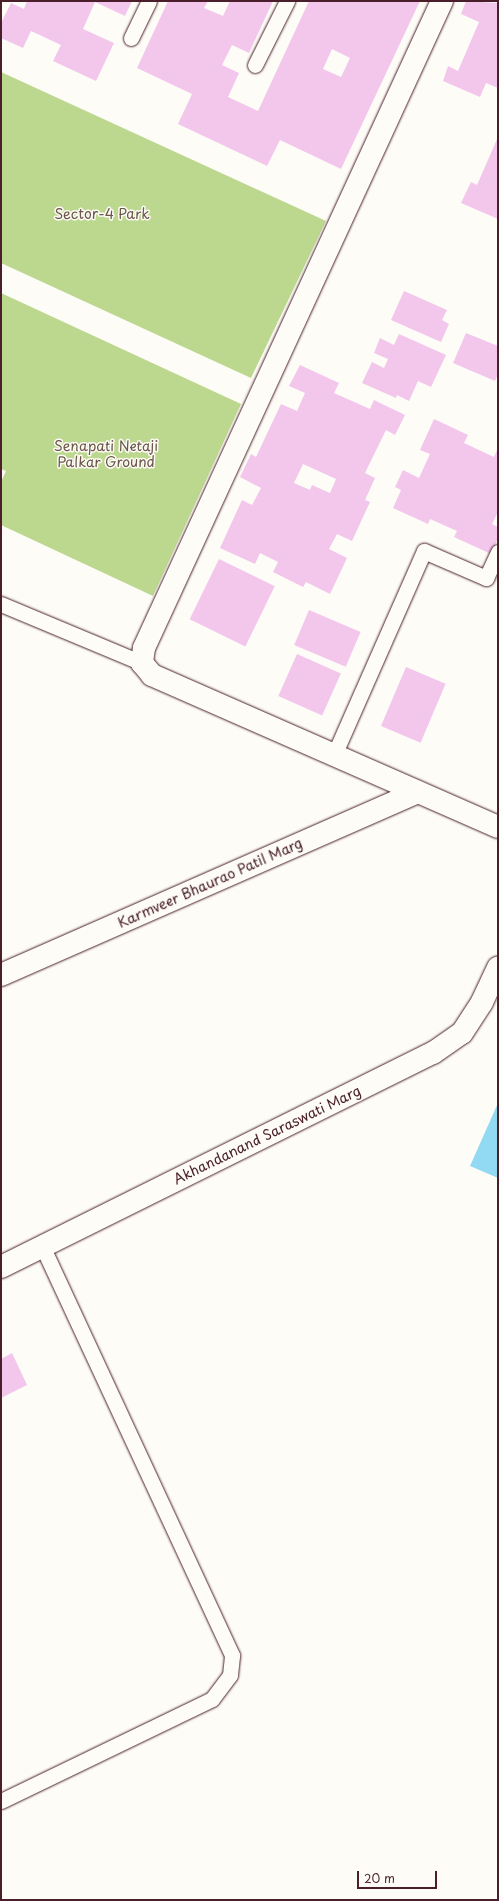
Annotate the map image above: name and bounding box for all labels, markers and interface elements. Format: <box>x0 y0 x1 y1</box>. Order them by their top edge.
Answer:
park label: Sector-4 Park <box>54 206 150 222</box>
park label: Senapati Netaji Palkar Ground <box>53 438 159 470</box>
street label: Karmveer Bhaurao Patil Marg <box>114 834 306 932</box>
street label: Akhandanand Saraswati Marg <box>170 1082 364 1188</box>
scale bar <box>359 1863 439 1889</box>
text: 20 m <box>364 1869 395 1887</box>

